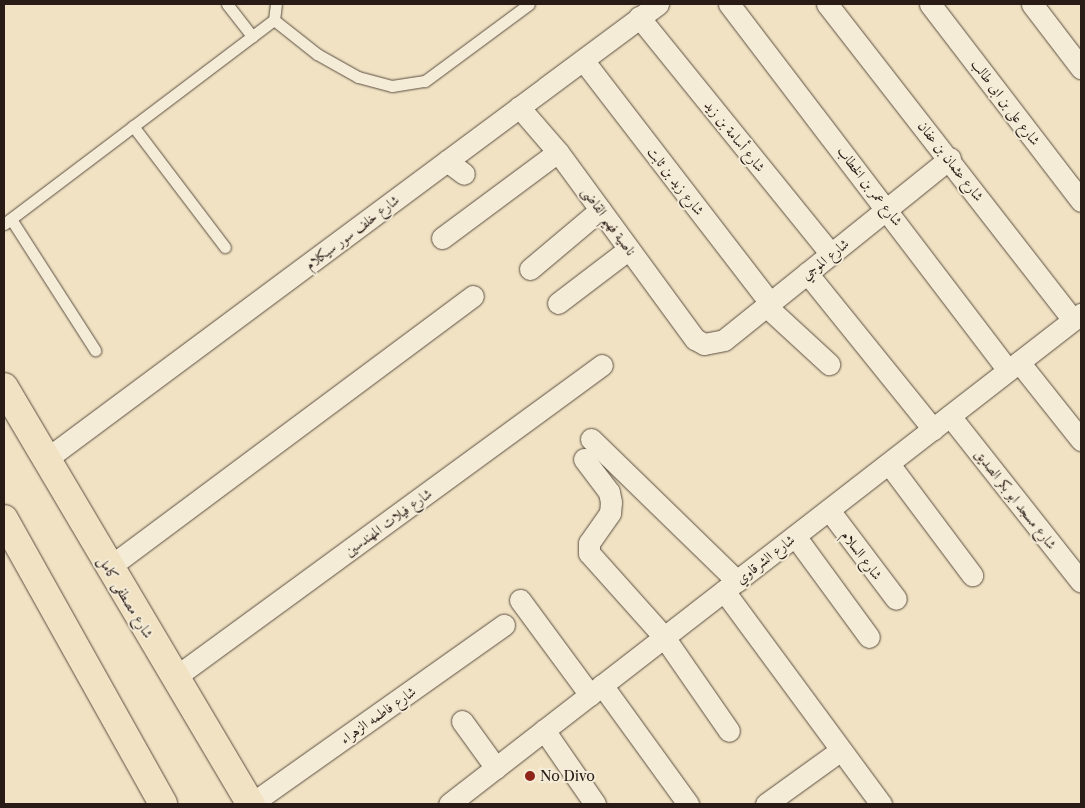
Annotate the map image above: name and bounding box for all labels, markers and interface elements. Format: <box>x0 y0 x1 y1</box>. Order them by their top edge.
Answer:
street label: شارع على بن ابى طالب <box>968 56 1044 148</box>
street label: شارع أسامة بن زيد <box>701 97 769 175</box>
street label: شارع عثمان بن عفان <box>915 118 987 204</box>
street label: شارع عمر بن الخطاب <box>834 143 906 229</box>
street label: شارع زيد بن ثابت <box>644 144 708 218</box>
street label: ناصية فهيم القاضى <box>578 183 640 259</box>
street label: شارع خلف سور سيكلام <box>302 191 402 273</box>
street label: شارع الموجي <box>798 235 852 283</box>
street label: شارع مسجد ابو بكر الصديق <box>972 446 1060 552</box>
street label: شارع فيلات المهندسين <box>341 485 435 559</box>
street label: شارع السلام <box>838 527 886 583</box>
street label: شارع الشرقاوي <box>732 531 798 587</box>
street label: شارع مصطفى كامل <box>95 553 157 641</box>
street label: شارع فاطمه الزهراء <box>337 683 419 747</box>
place label: No Divo <box>540 768 595 784</box>
marker: No Divo <box>524 770 536 782</box>

